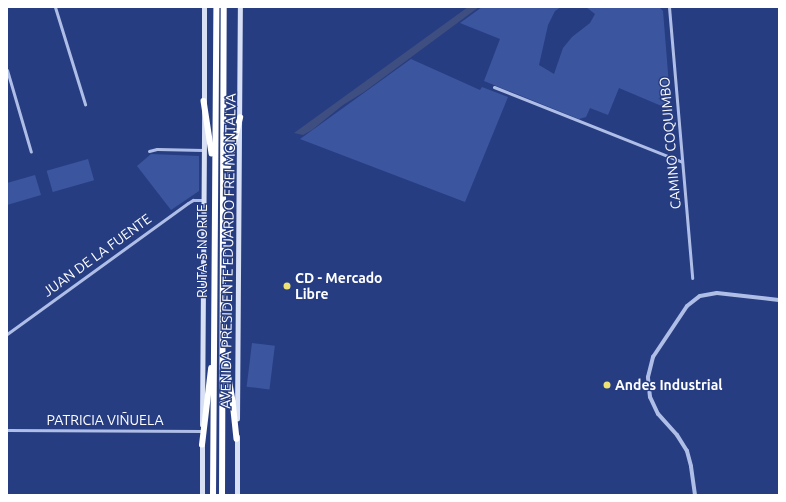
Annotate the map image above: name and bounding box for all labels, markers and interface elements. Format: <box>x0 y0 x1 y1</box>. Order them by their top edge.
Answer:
street label: CAMINO COQUIMBO <box>656 76 684 210</box>
street label: AVENIDA PRESIDENTE EDUARDO FREI MONTALVA <box>217 93 239 409</box>
street label: RUTA 5 NORTE <box>194 204 210 298</box>
street label: JUAN DE LA FUENTE <box>40 210 154 300</box>
place label: CD - Mercado Libre <box>295 270 383 302</box>
marker: CD - Mercado Libre <box>282 281 292 291</box>
place label: Andes Industrial <box>615 377 723 393</box>
marker: Andes Industrial <box>602 380 612 390</box>
street label: PATRICIA VIÑUELA <box>46 412 164 428</box>

